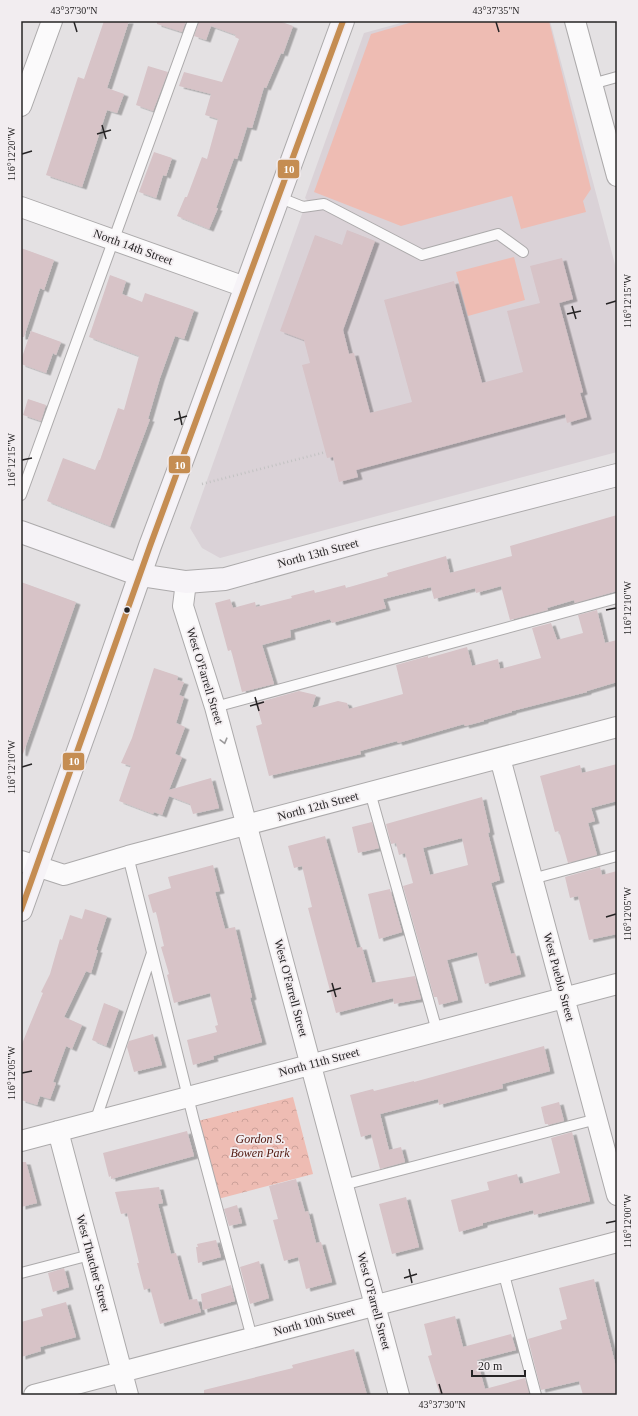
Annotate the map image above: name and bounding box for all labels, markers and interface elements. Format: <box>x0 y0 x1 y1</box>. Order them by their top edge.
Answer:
text: 43°37'30"N <box>50 5 98 16</box>
text: 43°37'35"N <box>472 5 520 16</box>
text: 116°12'20"W <box>6 126 17 181</box>
line badge: 10 <box>277 159 300 179</box>
text: 10 <box>284 163 295 175</box>
street label: North 14th Street <box>91 226 175 268</box>
text: 116°12'15"W <box>622 273 633 328</box>
text: 116°12'15"W <box>6 432 17 487</box>
line badge: 10 <box>168 455 191 474</box>
text: 10 <box>175 459 186 471</box>
street label: North 13th Street <box>276 535 361 571</box>
text: 116°12'10"W <box>622 580 633 635</box>
unlabelled marker <box>122 605 132 615</box>
street label: West O'Farrell Street <box>184 626 227 727</box>
one-way arrow <box>220 738 228 744</box>
text: 116°12'10"W <box>6 739 17 794</box>
line badge: 10 <box>62 752 85 771</box>
text: 10 <box>69 755 80 767</box>
street label: North 12th Street <box>276 788 361 824</box>
text: 116°12'05"W <box>622 886 633 941</box>
street label: West Pueblo Street <box>540 931 578 1023</box>
street label: West O'Farrell Street <box>271 938 311 1039</box>
street label: North 11th Street <box>277 1044 361 1079</box>
text: 116°12'05"W <box>6 1045 17 1100</box>
park label: Gordon S. Bowen Park <box>231 1132 290 1160</box>
text: 116°12'00"W <box>622 1193 633 1248</box>
street label: West Thatcher Street <box>73 1213 113 1314</box>
street label: West O'Farrell Street <box>354 1251 394 1352</box>
street label: North 10th Street <box>272 1303 357 1339</box>
scale bar <box>472 1352 525 1378</box>
text: 20 m <box>478 1359 503 1373</box>
text: 43°37'30"N <box>418 1399 466 1410</box>

